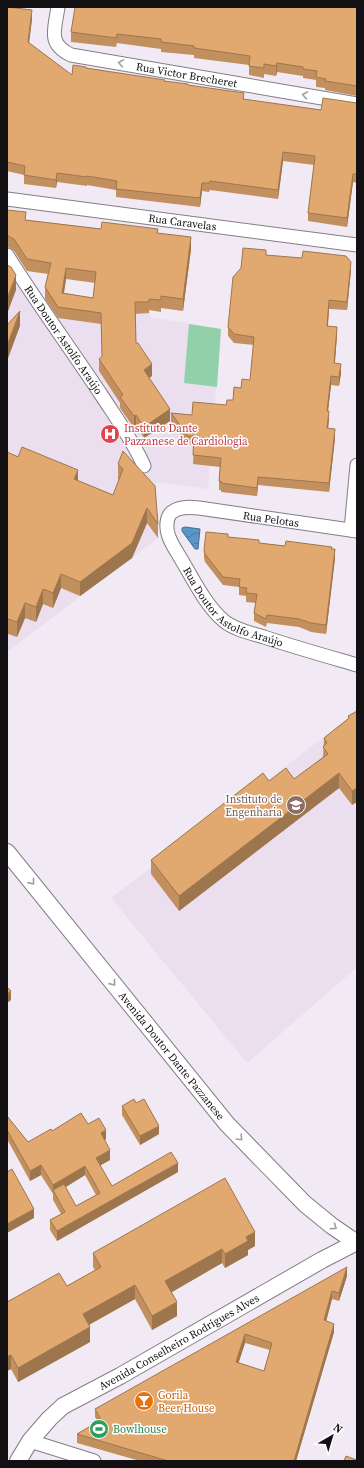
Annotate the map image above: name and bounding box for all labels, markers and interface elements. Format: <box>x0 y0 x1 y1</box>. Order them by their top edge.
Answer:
street label: Rua Victor Brecheret <box>135 59 239 91</box>
one-way arrow <box>118 60 125 68</box>
one-way arrow <box>302 91 308 100</box>
street label: Rua Caravelas <box>147 211 218 234</box>
street label: Rua Doutor Astolfo Araújo <box>21 283 106 397</box>
place label: Instituto Dante Pazzanese de Cardiologia <box>124 421 248 449</box>
hospital icon: Instituto Dante Pazzanese de Cardiologia <box>99 423 121 445</box>
street label: Rua Pelotas <box>242 508 300 531</box>
street label: Rua Doutor Astolfo Araújo <box>179 564 285 651</box>
place label: Instituto de Engenharia <box>225 792 282 820</box>
school or university icon: Instituto de Engenharia <box>285 794 307 816</box>
one-way arrow <box>27 878 34 885</box>
one-way arrow <box>109 979 116 986</box>
street label: Avenida Doutor Dante Pazzanese <box>115 989 228 1124</box>
one-way arrow <box>235 1133 243 1141</box>
one-way arrow <box>330 1223 337 1230</box>
street label: Avenida Conselheiro Rodrigues Alves <box>96 1291 262 1394</box>
place label: Gorila Beer House <box>158 1388 215 1416</box>
bar icon: Gorila Beer House <box>133 1390 155 1412</box>
north arrow <box>312 1416 352 1456</box>
sports icon: Bowlhouse <box>88 1418 110 1440</box>
text: N <box>330 1420 346 1437</box>
place label: Bowlhouse <box>113 1422 167 1437</box>

